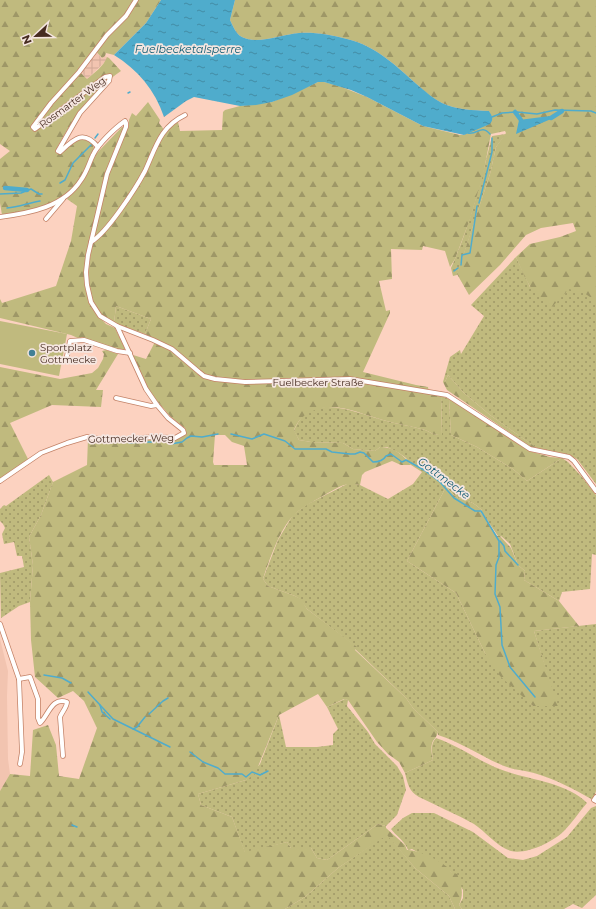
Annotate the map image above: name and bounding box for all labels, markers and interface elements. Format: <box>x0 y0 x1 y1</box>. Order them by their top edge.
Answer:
north arrow <box>16 16 56 56</box>
text: N <box>19 33 35 46</box>
water label: Fuelbecketalsperre <box>135 42 242 56</box>
street label: Rosmarter Weg <box>36 74 108 131</box>
place label: Sportplatz Gottmecke <box>40 341 96 366</box>
marker: Sportplatz Gottmecke <box>27 348 37 358</box>
street label: Fuelbecker Straße <box>273 376 363 389</box>
street label: Gottmecker Weg <box>88 431 174 446</box>
water label: Gottmecke <box>415 454 473 502</box>

